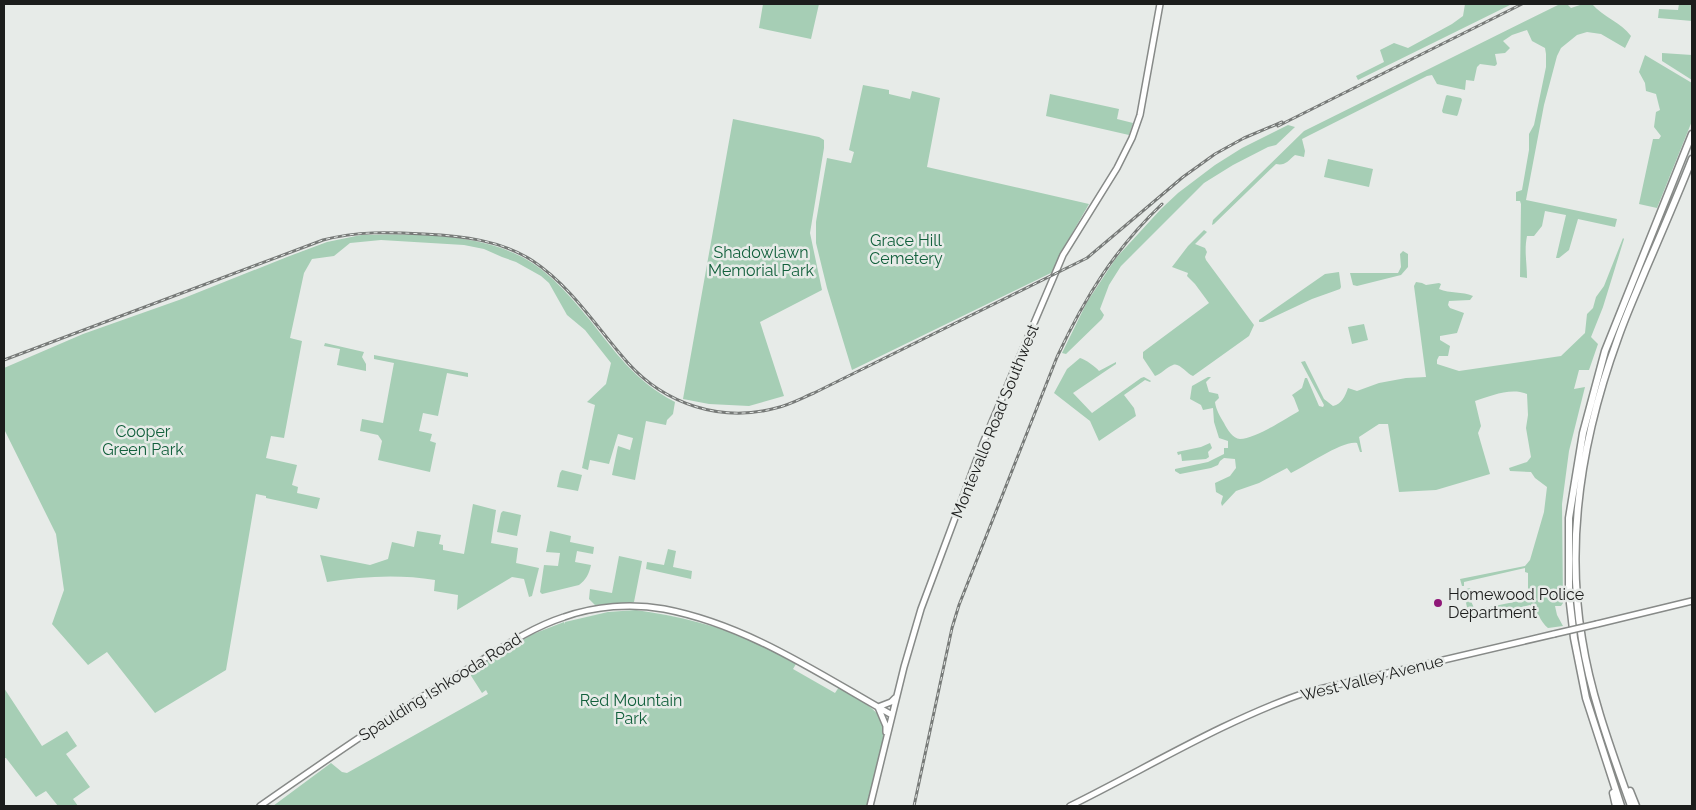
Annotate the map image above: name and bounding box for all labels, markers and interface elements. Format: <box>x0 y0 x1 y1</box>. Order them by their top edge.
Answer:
park label: Grace Hill Cemetery <box>869 231 943 268</box>
park label: Shadowlawn Memorial Park <box>708 243 814 280</box>
street label: Montevallo Road Southwest <box>947 321 1043 521</box>
park label: Cooper Green Park <box>102 422 184 459</box>
place label: Homewood Police Department <box>1448 585 1584 622</box>
marker: Homewood Police Department <box>1432 597 1444 609</box>
street label: Spaulding Ishkooda Road <box>355 629 525 745</box>
street label: West Valley Avenue <box>1299 651 1445 705</box>
park label: Red Mountain Park <box>580 691 682 728</box>

